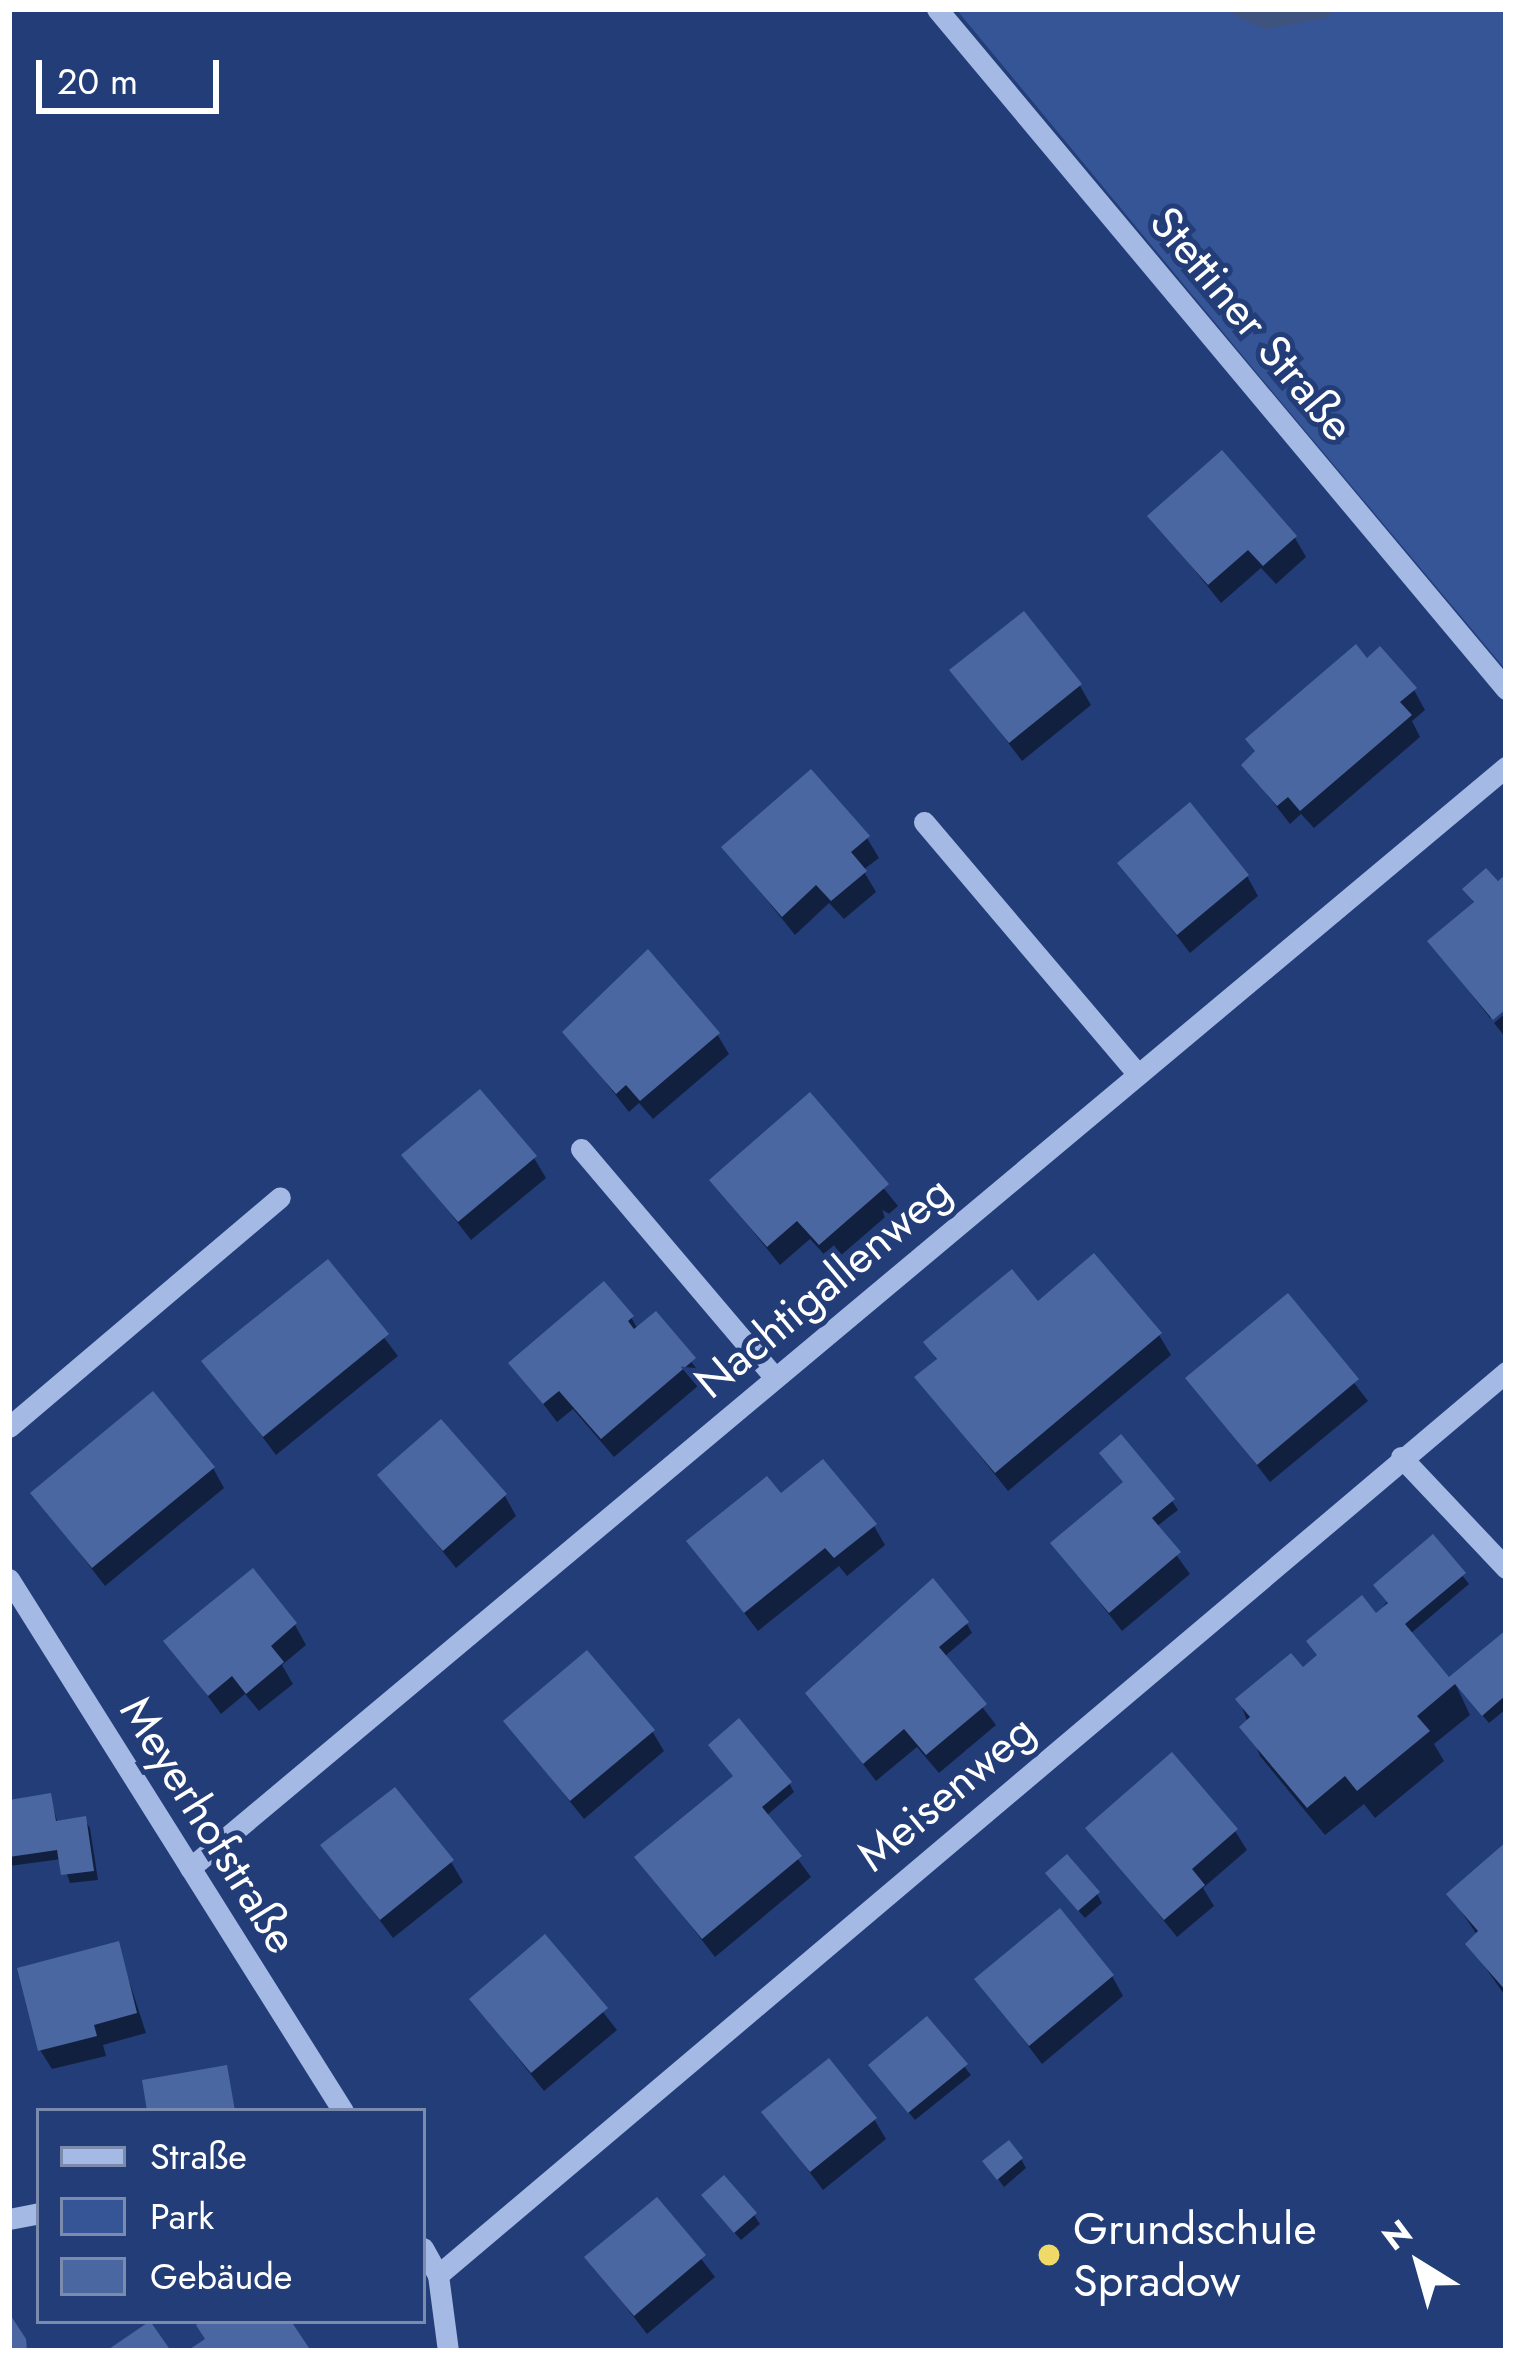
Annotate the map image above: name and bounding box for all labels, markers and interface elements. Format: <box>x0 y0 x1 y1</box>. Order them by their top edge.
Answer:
scale bar <box>42 36 225 110</box>
text: 20 m <box>57 55 138 107</box>
street label: Stettiner Straße <box>1138 196 1366 452</box>
street label: Nachtigallenweg <box>684 1164 962 1410</box>
street label: Meyerhofstraße <box>109 1687 309 1963</box>
street label: Meisenweg <box>846 1703 1046 1883</box>
legend <box>36 2108 426 2324</box>
text: Straße <box>150 2130 247 2182</box>
text: Park <box>150 2190 214 2242</box>
place label: Grundschule Spradow <box>1073 2202 1317 2308</box>
north arrow <box>1359 2204 1479 2324</box>
text: N <box>1372 2208 1422 2262</box>
marker: Grundschule Spradow <box>1036 2242 1062 2268</box>
text: Gebäude <box>150 2250 292 2302</box>

